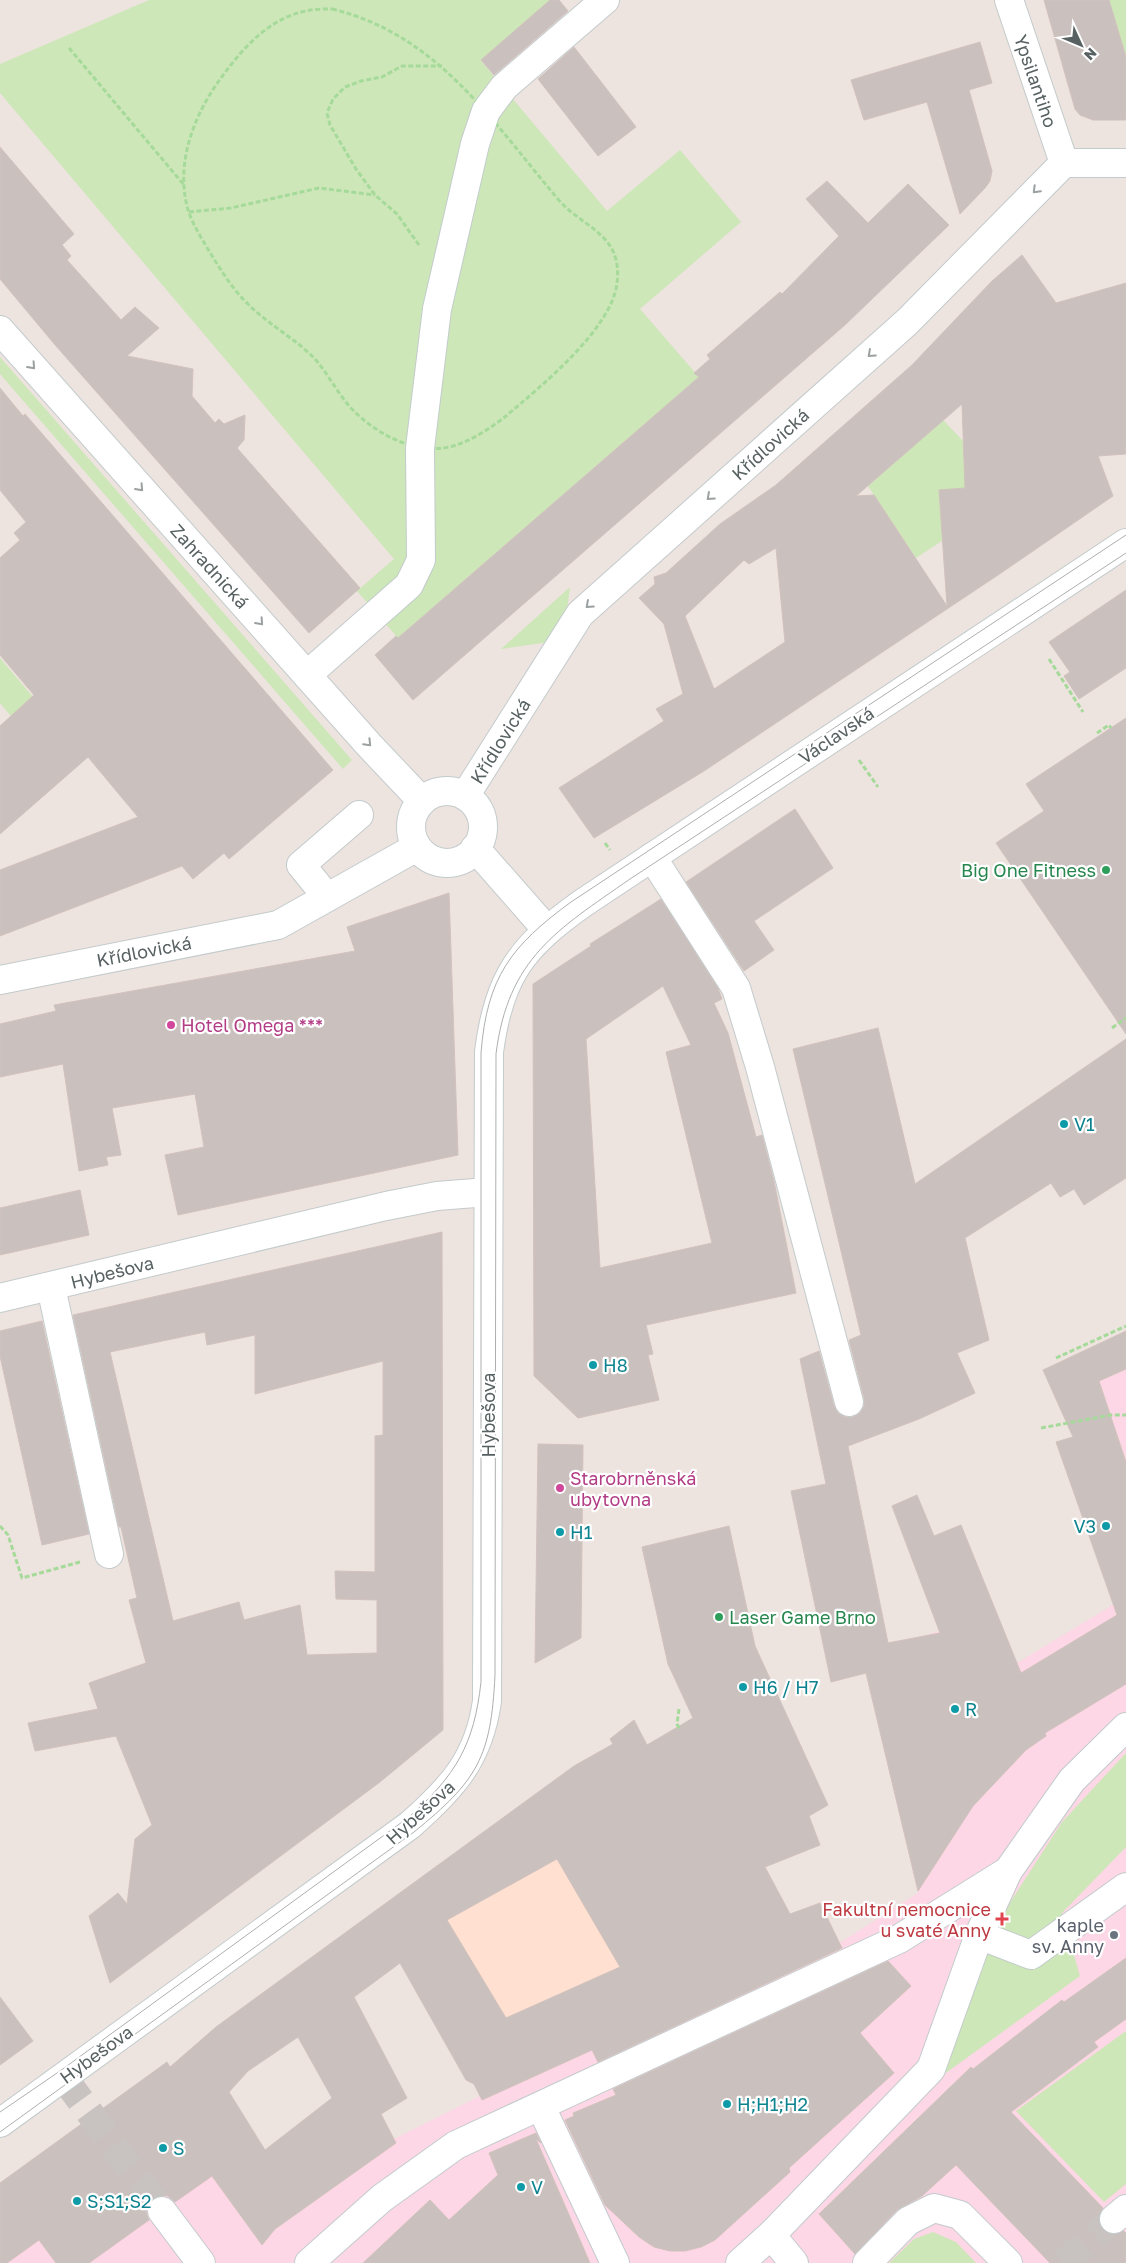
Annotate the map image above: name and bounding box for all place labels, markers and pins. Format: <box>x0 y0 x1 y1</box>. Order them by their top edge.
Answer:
place label: Big One Fitness <box>961 859 1096 881</box>
marker: Big One Fitness <box>1100 864 1112 876</box>
place label: Hotel Omega *** <box>181 1014 323 1036</box>
marker: Hotel Omega *** <box>165 1019 177 1031</box>
place label: V1 <box>1074 1113 1095 1135</box>
marker: V1 <box>1058 1118 1070 1130</box>
place label: H8 <box>603 1354 628 1376</box>
marker: H8 <box>587 1359 599 1371</box>
place label: Starobrněnská ubytovna <box>570 1467 697 1510</box>
marker: Starobrněnská ubytovna <box>554 1482 566 1494</box>
place label: V3 <box>1073 1515 1096 1537</box>
marker: V3 <box>1100 1520 1112 1532</box>
place label: H1 <box>570 1521 593 1543</box>
marker: H1 <box>554 1526 566 1538</box>
place label: Laser Game Brno <box>729 1606 876 1628</box>
marker: Laser Game Brno <box>713 1611 725 1623</box>
place label: H6 / H7 <box>753 1676 818 1698</box>
marker: H6 / H7 <box>737 1681 749 1693</box>
place label: R <box>965 1698 977 1720</box>
marker: R <box>949 1703 961 1715</box>
place label: Fakultní nemocnice u svaté Anny <box>822 1898 991 1941</box>
marker: Fakultní nemocnice u svaté Anny <box>995 1912 1009 1926</box>
place label: kaple sv. Anny <box>1032 1914 1104 1957</box>
marker: kaple sv. Anny <box>1108 1929 1120 1941</box>
place label: H;H1;H2 <box>737 2093 808 2115</box>
marker: H;H1;H2 <box>721 2098 733 2110</box>
place label: S <box>173 2137 185 2159</box>
marker: S <box>157 2142 169 2154</box>
place label: V <box>531 2176 543 2198</box>
marker: V <box>515 2181 527 2193</box>
place label: S;S1;S2 <box>87 2190 152 2212</box>
marker: S;S1;S2 <box>71 2195 83 2207</box>

